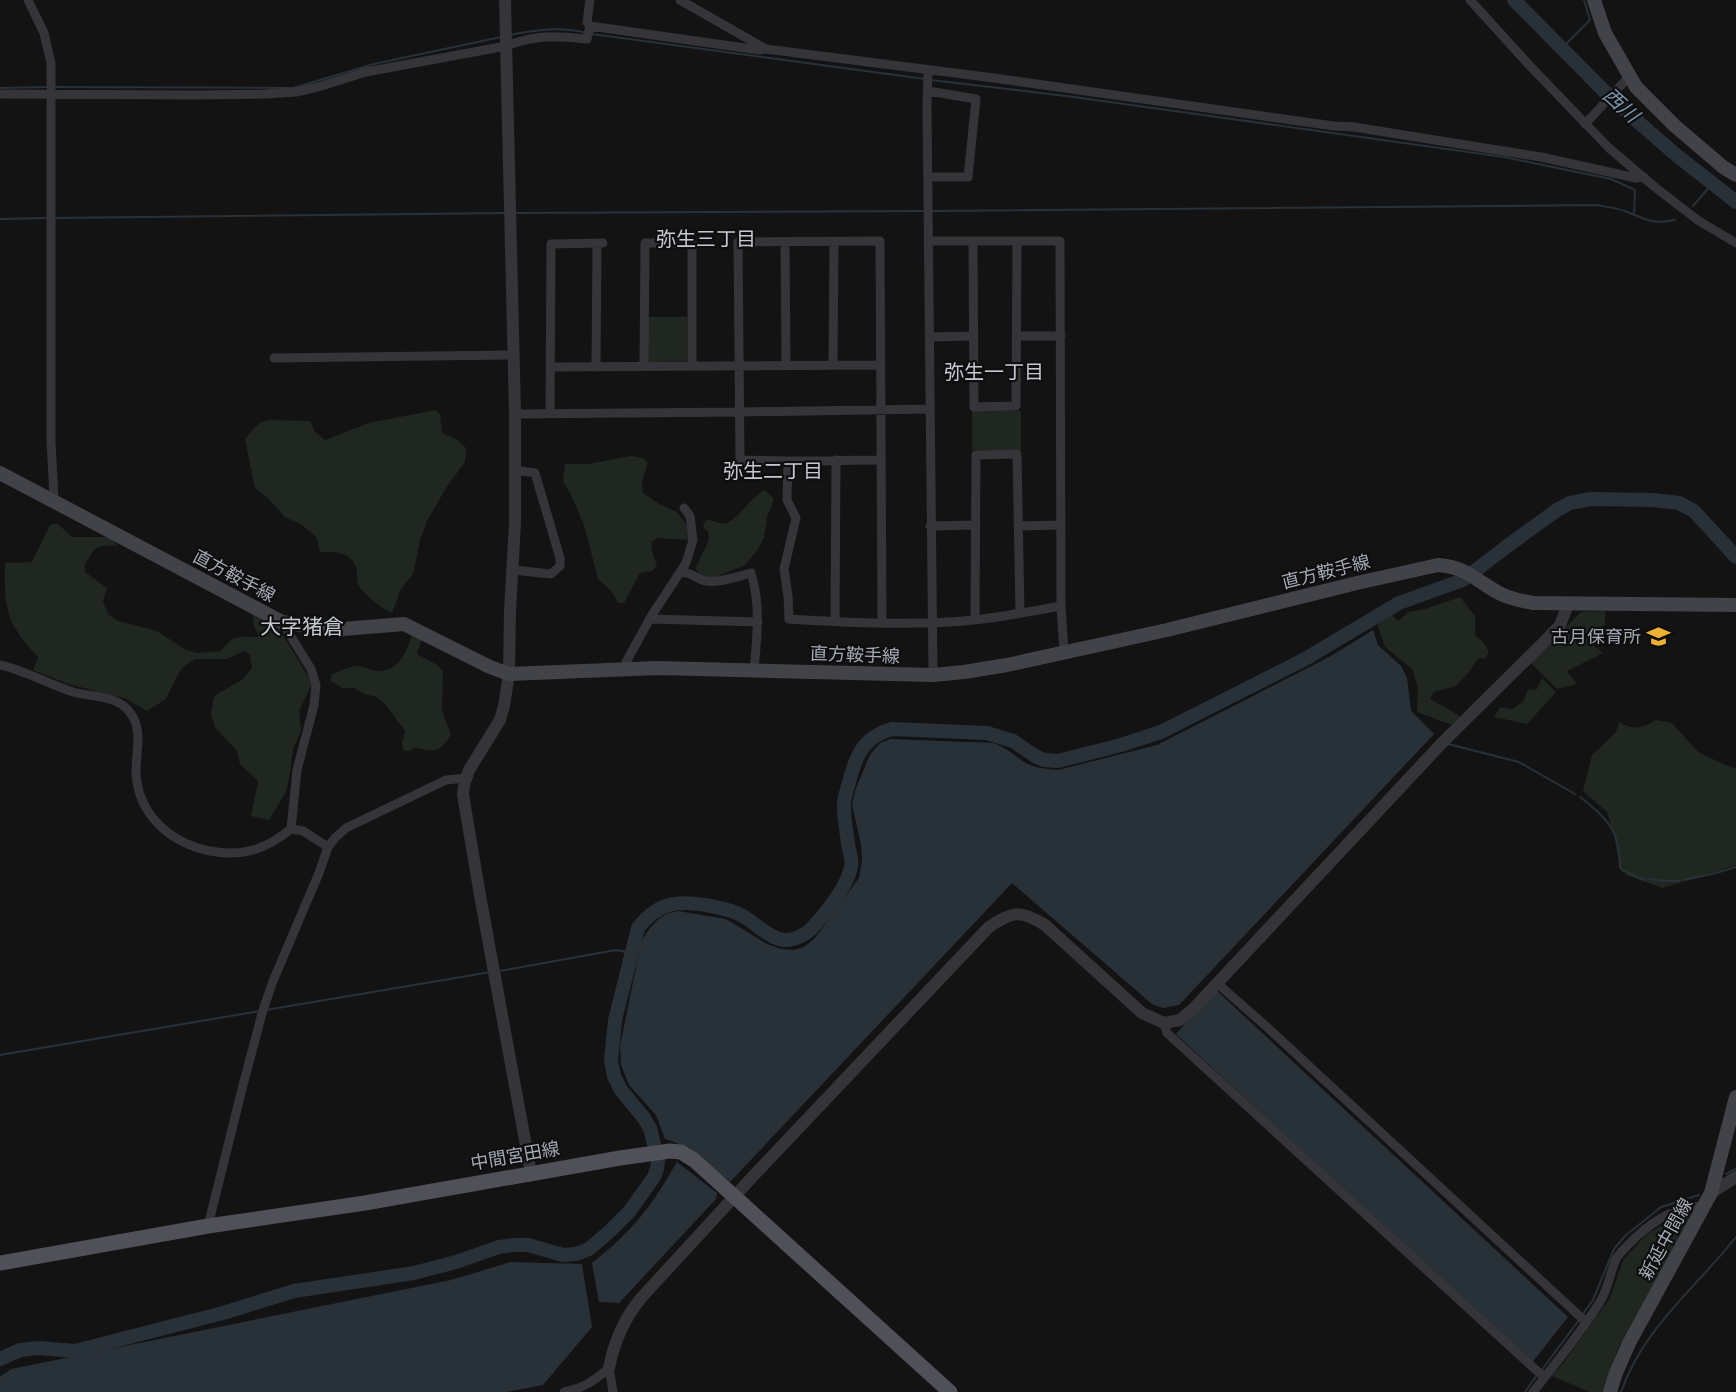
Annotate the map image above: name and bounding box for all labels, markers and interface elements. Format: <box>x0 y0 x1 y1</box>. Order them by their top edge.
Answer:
water label: 西川 <box>1598 83 1645 129</box>
district label: 弥生三丁目 <box>656 227 756 251</box>
district label: 弥生一丁目 <box>944 360 1044 384</box>
district label: 弥生二丁目 <box>723 459 823 483</box>
street label: 直方鞍手線 <box>189 545 279 607</box>
street label: 直方鞍手線 <box>1280 550 1372 594</box>
district label: 大字猪倉 <box>260 614 344 640</box>
school or university icon: 古月保育所 <box>1646 624 1672 650</box>
place label: 古月保育所 <box>1551 626 1641 648</box>
street label: 直方鞍手線 <box>810 642 900 668</box>
street label: 中間宮田線 <box>469 1137 561 1175</box>
street label: 新延中間線 <box>1635 1194 1697 1284</box>

